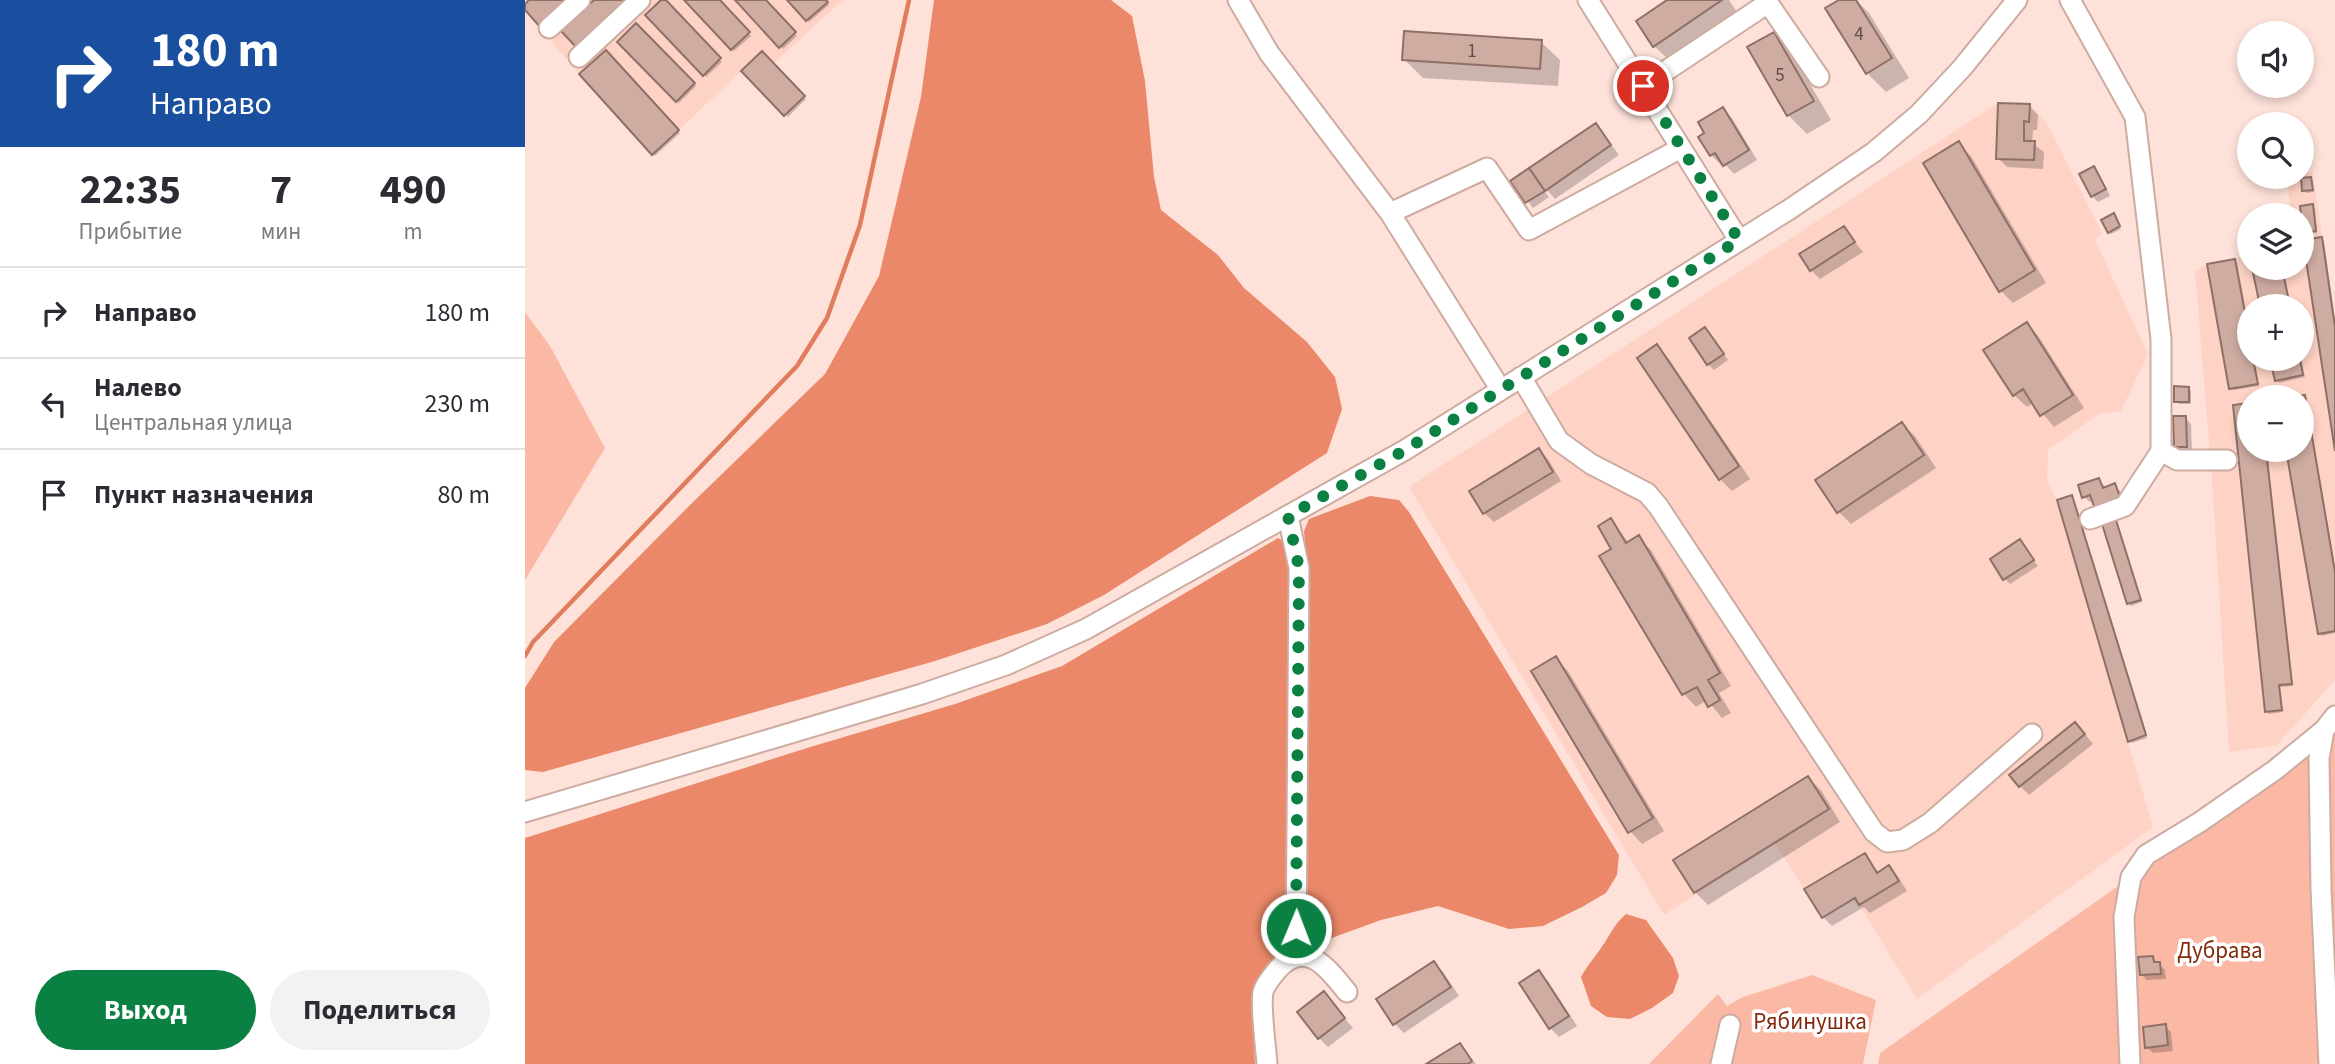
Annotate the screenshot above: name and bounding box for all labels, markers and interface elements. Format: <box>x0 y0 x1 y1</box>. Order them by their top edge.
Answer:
text: 180 m <box>150 16 279 86</box>
house number: 4 <box>1854 21 1864 48</box>
map controls <box>2237 21 2314 462</box>
button: sound <box>2237 21 2314 98</box>
icon: right <box>35 28 126 119</box>
house number: 1 <box>1467 38 1477 65</box>
pin <box>1613 56 1673 116</box>
house number: 5 <box>1775 62 1785 89</box>
icon: arrive <box>1624 67 1662 105</box>
text: Направо <box>150 81 272 127</box>
button: search <box>2237 112 2314 189</box>
text: 22:35 <box>80 160 181 220</box>
text: 7 <box>270 160 292 220</box>
text: 490 <box>380 160 446 220</box>
button: layers <box>2237 203 2314 280</box>
text: Прибытие <box>79 215 182 248</box>
text: мин <box>261 215 301 248</box>
text: m <box>404 215 423 248</box>
icon: right <box>35 294 73 332</box>
text: Направо <box>94 294 197 331</box>
text: 180 m <box>424 294 490 331</box>
button: + <box>2237 294 2314 371</box>
text: Налево <box>94 369 182 406</box>
icon: left <box>35 385 73 423</box>
text: 230 m <box>424 385 490 422</box>
button: − <box>2237 385 2314 462</box>
text: Центральная улица <box>94 406 293 439</box>
icon: arrive <box>35 476 73 514</box>
text: Пункт назначения <box>94 476 314 513</box>
text: 80 m <box>437 476 490 513</box>
position arrow <box>1259 891 1333 965</box>
park label: Дубрава <box>2177 934 2263 967</box>
button: Выход <box>35 970 256 1050</box>
button: Поделиться <box>270 970 490 1050</box>
park label: Рябинушка <box>1753 1005 1867 1038</box>

